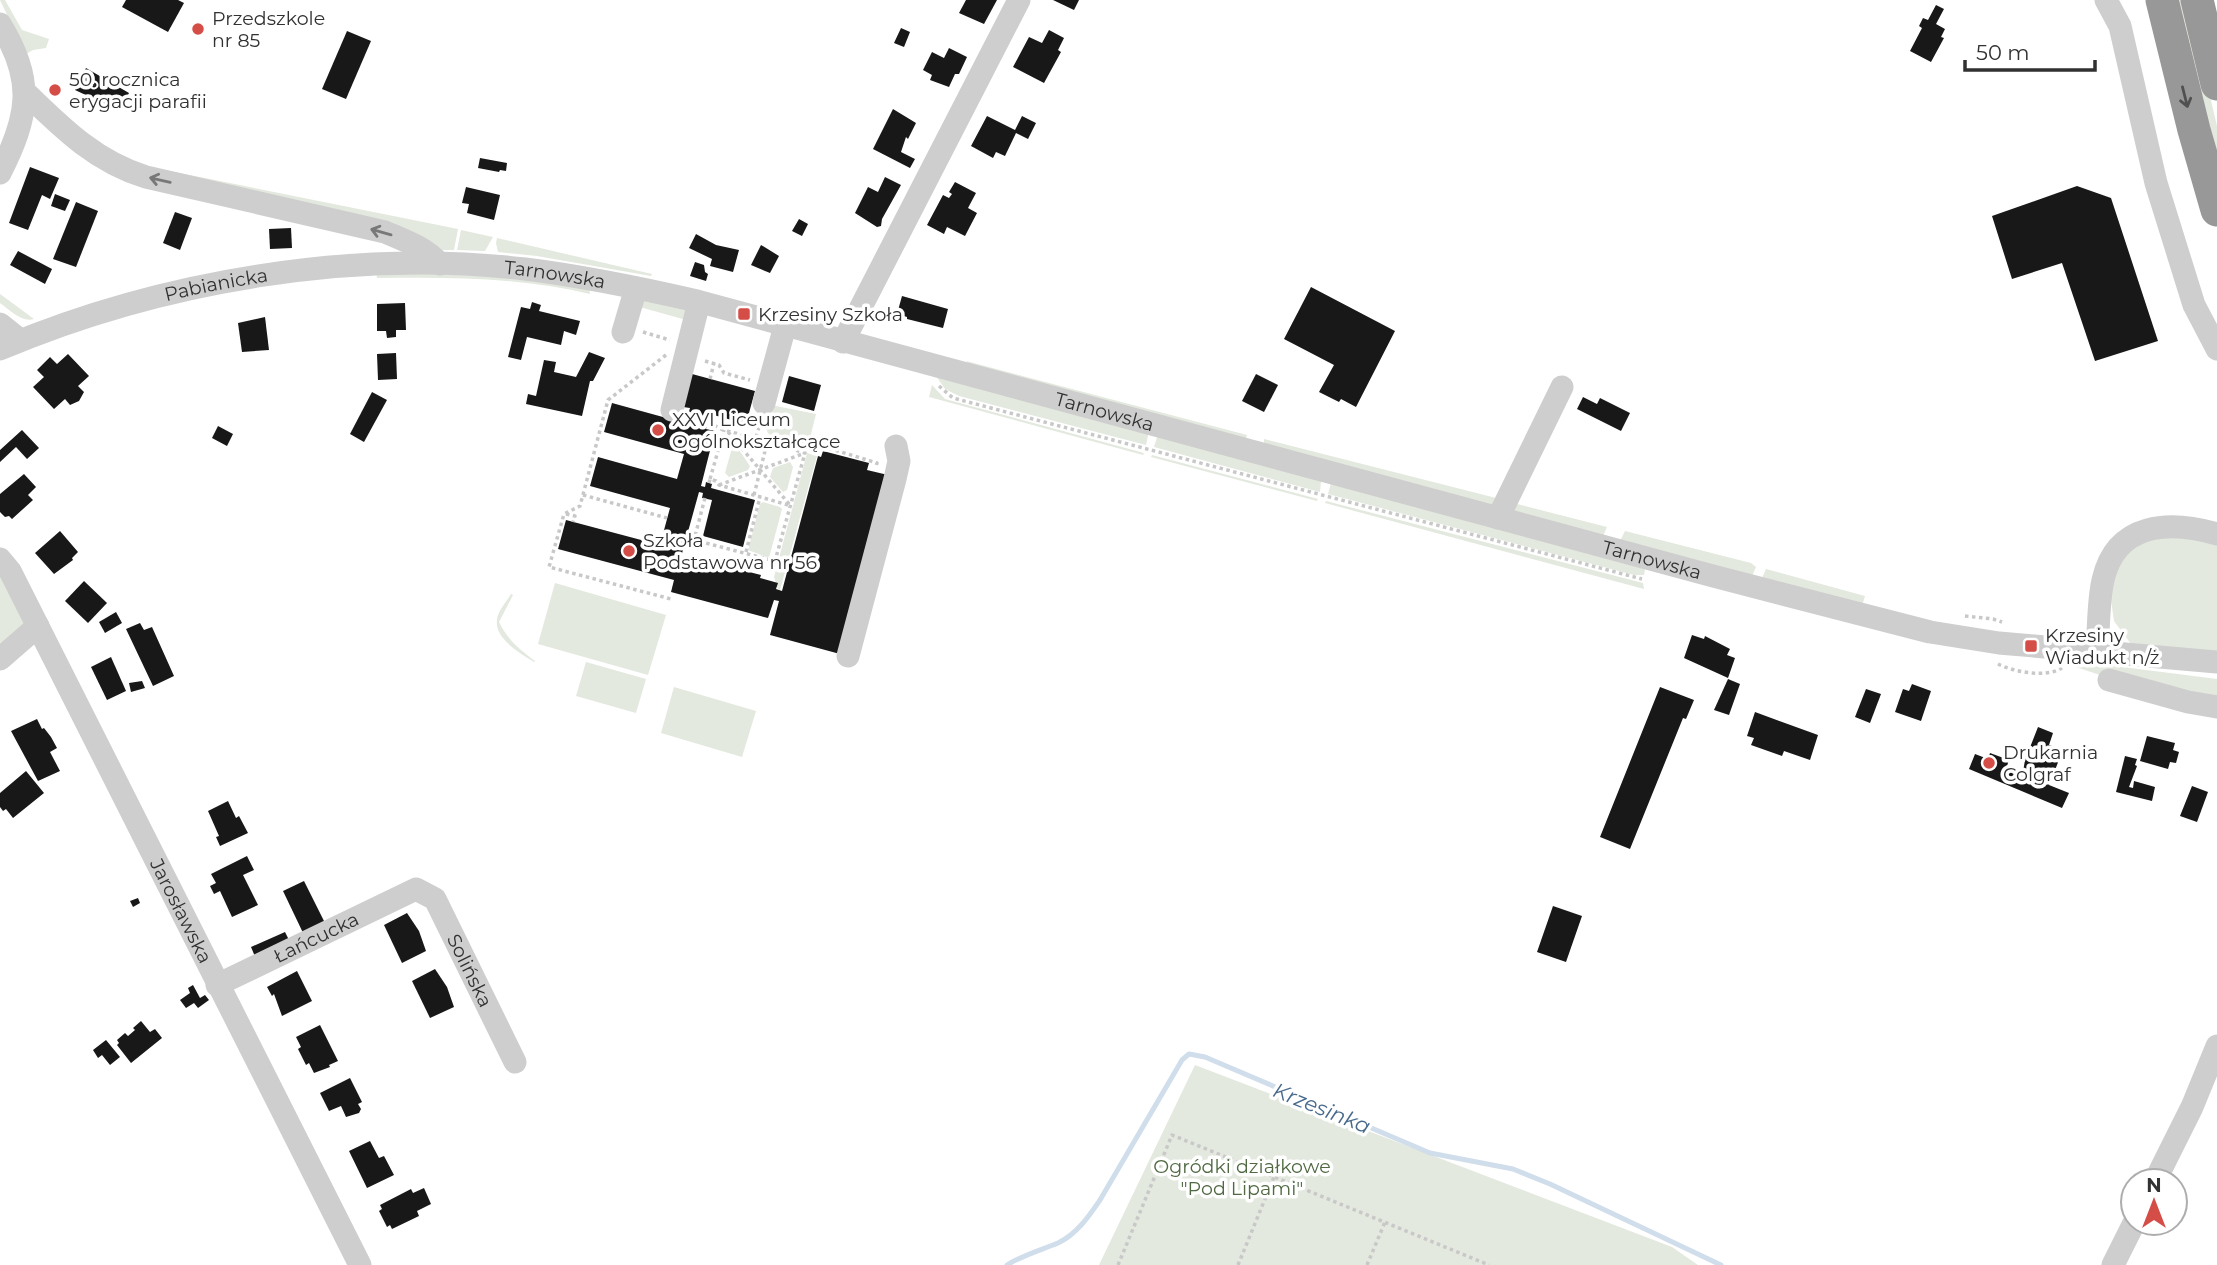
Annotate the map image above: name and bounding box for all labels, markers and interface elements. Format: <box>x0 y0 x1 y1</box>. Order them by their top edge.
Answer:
place label: Przedszkole nr 85 <box>212 7 325 52</box>
marker: Przedszkole nr 85 <box>190 21 206 37</box>
scale bar <box>1965 28 2094 72</box>
text: 50 m <box>1976 40 2030 65</box>
place label: 50. rocznica erygacji parafii <box>69 68 207 113</box>
marker: 50. rocznica erygacji parafii <box>47 82 63 98</box>
one-way arrow <box>2179 85 2192 108</box>
one-way arrow <box>149 173 172 187</box>
one-way arrow <box>370 225 392 238</box>
street label: Tarnowska <box>503 255 607 293</box>
street label: Pabianicka <box>162 263 269 306</box>
place label: Krzesiny Szkoła <box>758 303 903 326</box>
marker: Krzesiny Szkoła <box>736 306 752 322</box>
street label: Tarnowska <box>1052 387 1157 436</box>
place label: XXVI Liceum Ogólnokształcące <box>672 408 841 453</box>
marker: XXVI Liceum Ogólnokształcące <box>650 422 666 438</box>
place label: Szkoła Podstawowa nr 56 <box>643 529 817 574</box>
street label: Tarnowska <box>1600 535 1704 584</box>
marker: Szkoła Podstawowa nr 56 <box>621 543 637 559</box>
place label: Krzesiny Wiadukt n/ż <box>2045 624 2159 669</box>
marker: Krzesiny Wiadukt n/ż <box>2023 638 2039 654</box>
place label: Drukarnia Colgraf <box>2003 741 2098 786</box>
marker: Drukarnia Colgraf <box>1981 755 1997 771</box>
street label: Jarosławska <box>145 854 217 967</box>
street label: Łańcucka <box>270 907 362 968</box>
street label: Solińska <box>442 930 498 1011</box>
water label: Krzesinka <box>1270 1077 1374 1139</box>
park label: Ogródki działkowe "Pod Lipami" <box>1153 1155 1331 1200</box>
north arrow <box>2119 1167 2189 1237</box>
text: N <box>2146 1174 2162 1197</box>

